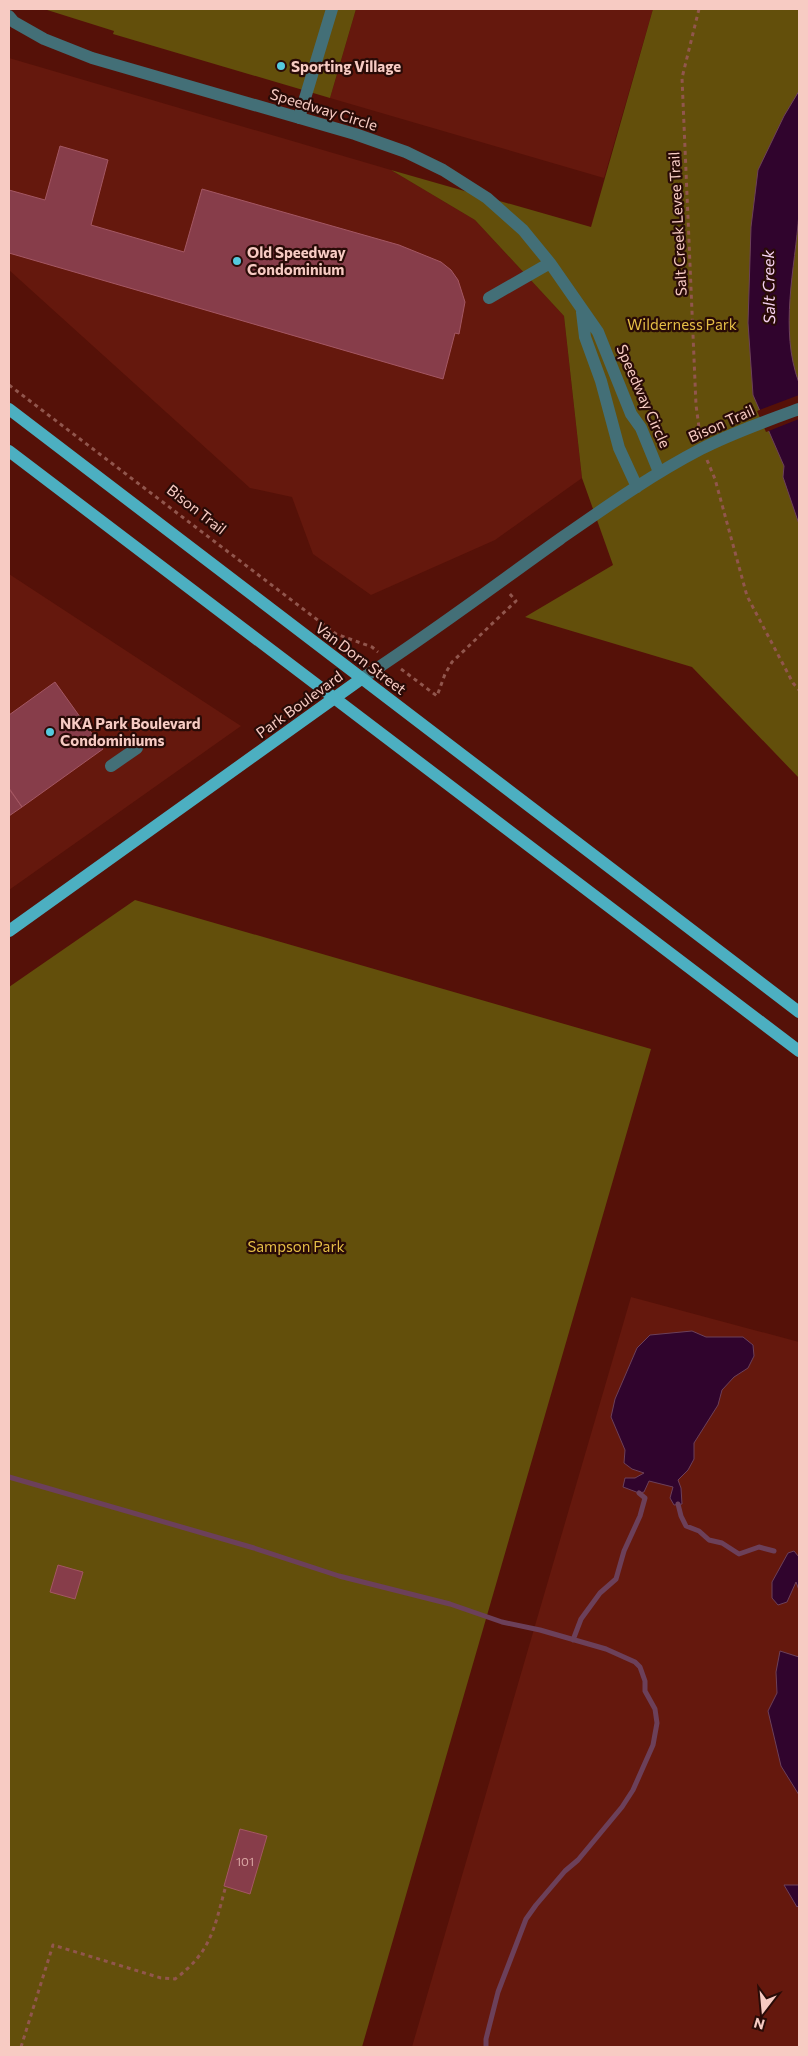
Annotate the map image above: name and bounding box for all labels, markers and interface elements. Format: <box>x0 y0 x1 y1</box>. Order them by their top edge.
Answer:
place label: Sporting Village <box>291 57 401 75</box>
marker: Sporting Village <box>275 60 287 72</box>
street label: Speedway Circle <box>268 84 380 134</box>
street label: Salt Creek Levee Trail <box>664 151 690 297</box>
place label: Old Speedway Condominium <box>247 243 346 278</box>
water label: Salt Creek <box>758 249 778 324</box>
marker: Old Speedway Condominium <box>231 255 243 267</box>
park label: Wilderness Park <box>627 315 737 333</box>
street label: Speedway Circle <box>613 341 675 451</box>
street label: Bison Trail <box>685 400 757 446</box>
street label: Bison Trail <box>164 480 230 538</box>
street label: Van Dorn Street <box>312 618 410 698</box>
street label: Park Boulevard <box>252 667 346 741</box>
place label: NKA Park Boulevard Condominiums <box>60 714 201 749</box>
marker: NKA Park Boulevard Condominiums <box>44 726 56 738</box>
park label: Sampson Park <box>247 1237 345 1255</box>
house number: 101 <box>236 1854 254 1868</box>
north arrow <box>738 1986 788 2036</box>
text: N <box>752 2014 767 2034</box>

